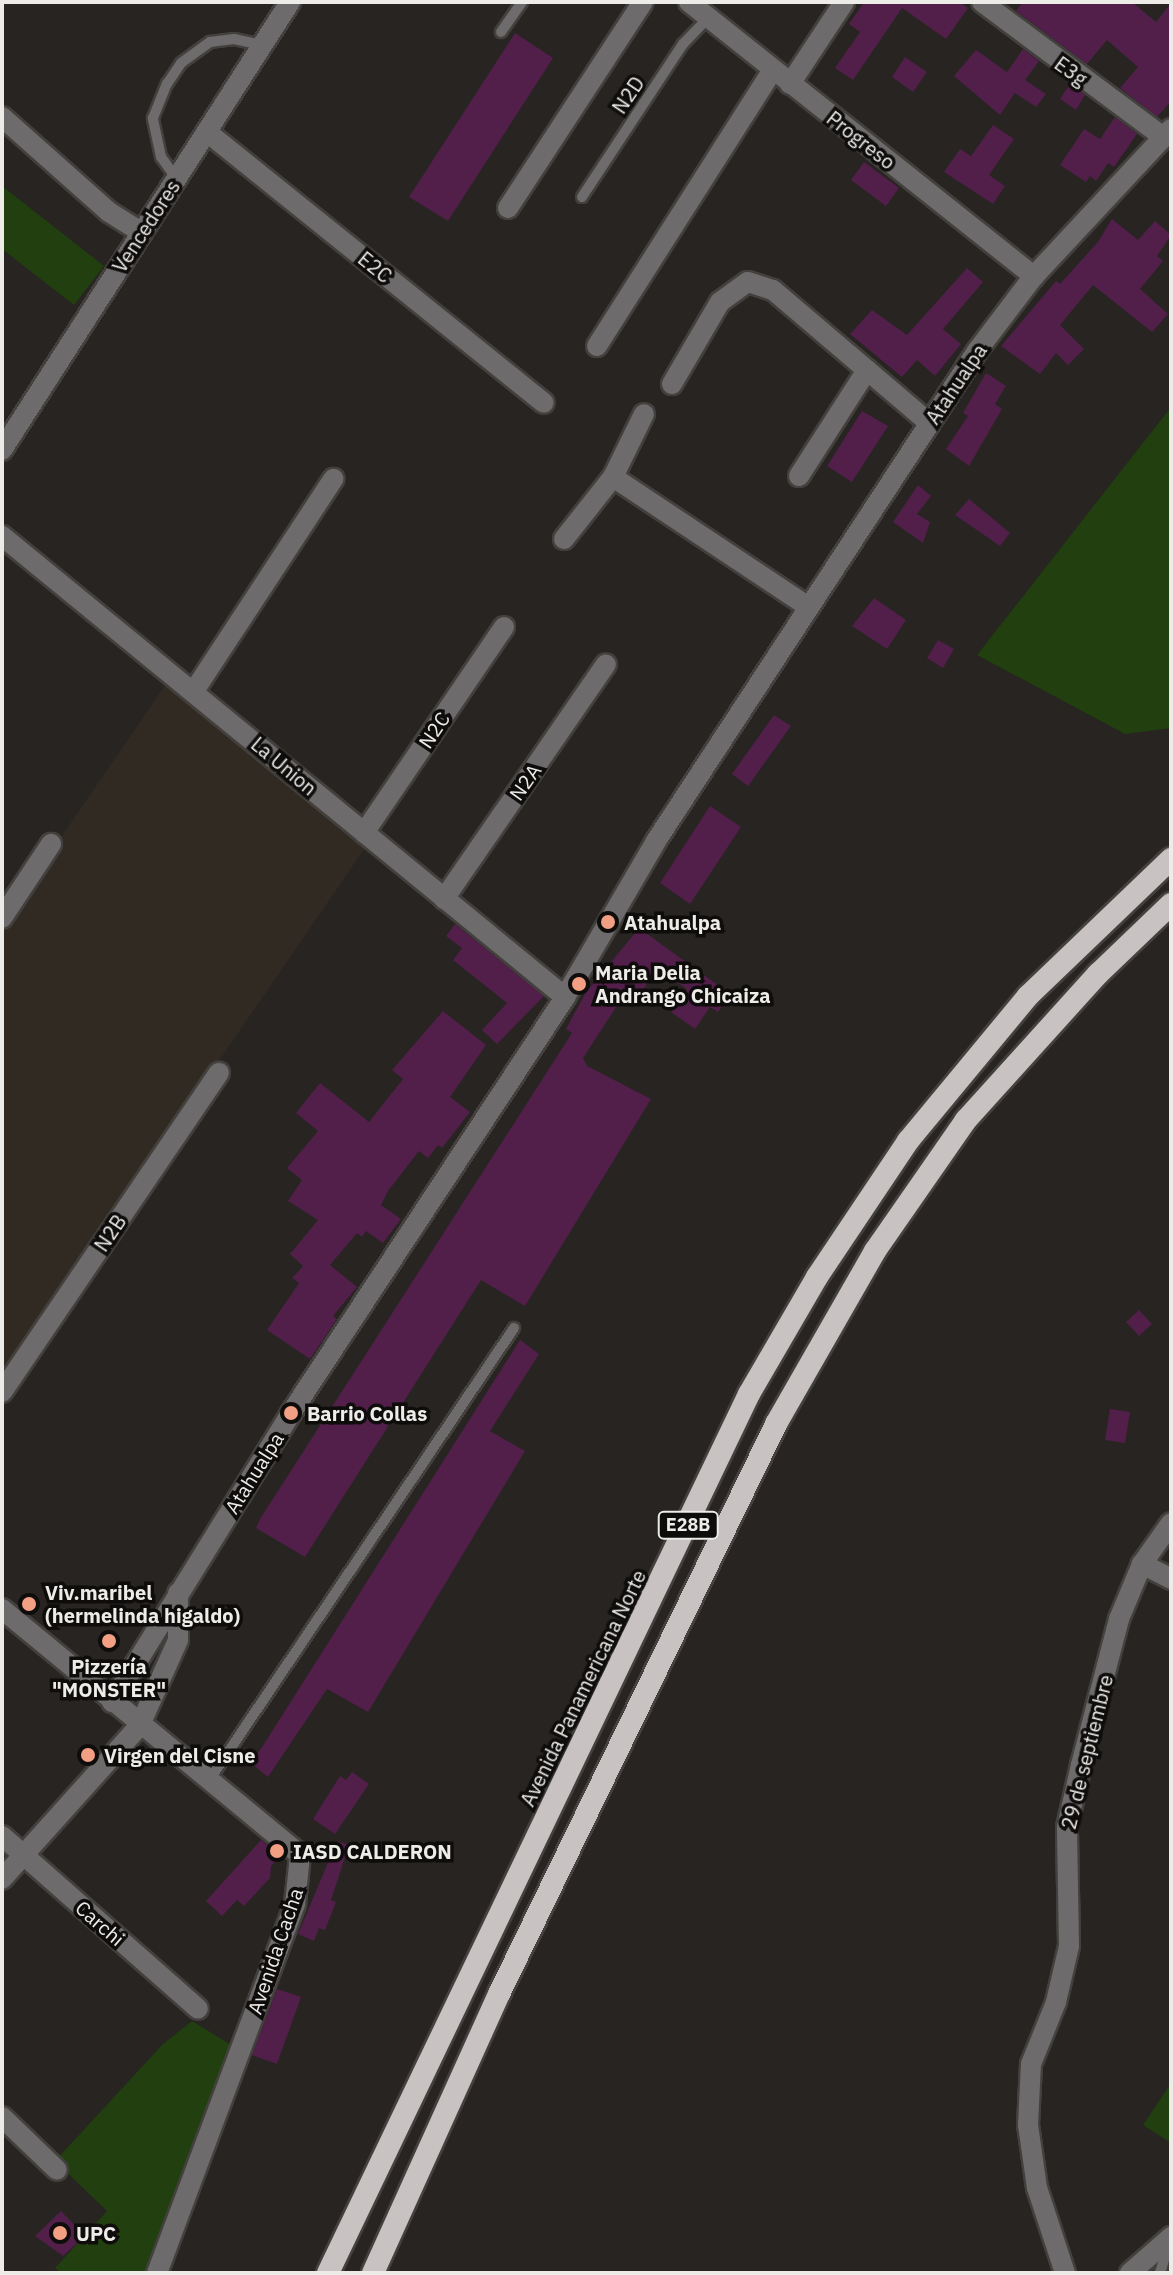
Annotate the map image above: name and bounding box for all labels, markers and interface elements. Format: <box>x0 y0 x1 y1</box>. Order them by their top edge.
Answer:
street label: E3g <box>1050 51 1092 91</box>
street label: N2D <box>607 72 649 118</box>
street label: Progreso <box>822 106 900 174</box>
street label: Vencedores <box>107 175 185 277</box>
street label: E2C <box>353 246 397 288</box>
street label: Atahualpa <box>920 339 992 429</box>
street label: N2C <box>413 707 455 753</box>
street label: La Union <box>246 732 322 800</box>
street label: N2A <box>504 759 546 805</box>
place label: Atahualpa <box>624 910 721 934</box>
marker: Atahualpa <box>599 913 617 931</box>
place label: Maria Delia Andrango Chicaiza <box>595 960 771 1007</box>
marker: Maria Delia Andrango Chicaiza <box>570 975 588 993</box>
street label: N2B <box>89 1210 131 1256</box>
place label: Barrio Collas <box>307 1401 427 1425</box>
marker: Barrio Collas <box>282 1404 300 1422</box>
street label: Atahualpa <box>220 1428 288 1518</box>
road number: E28B <box>656 1511 720 1539</box>
street label: Avenida Panamericana Norte <box>515 1566 651 1810</box>
place label: Viv.maribel (hermelinda higaldo) <box>45 1580 240 1627</box>
marker: Viv.maribel (hermelinda higaldo) <box>20 1595 38 1613</box>
marker: Pizzería "MONSTER" <box>100 1632 118 1650</box>
place label: Pizzería "MONSTER" <box>52 1654 166 1701</box>
street label: 29 de septiembre <box>1056 1672 1118 1832</box>
place label: Virgen del Cisne <box>104 1743 255 1767</box>
marker: Virgen del Cisne <box>79 1746 97 1764</box>
place label: IASD CALDERON <box>293 1839 452 1863</box>
marker: IASD CALDERON <box>268 1842 286 1860</box>
street label: Avenida Cacha <box>242 1885 308 2017</box>
street label: Carchi <box>71 1895 129 1951</box>
place label: UPC <box>76 2221 116 2245</box>
marker: UPC <box>51 2224 69 2242</box>

